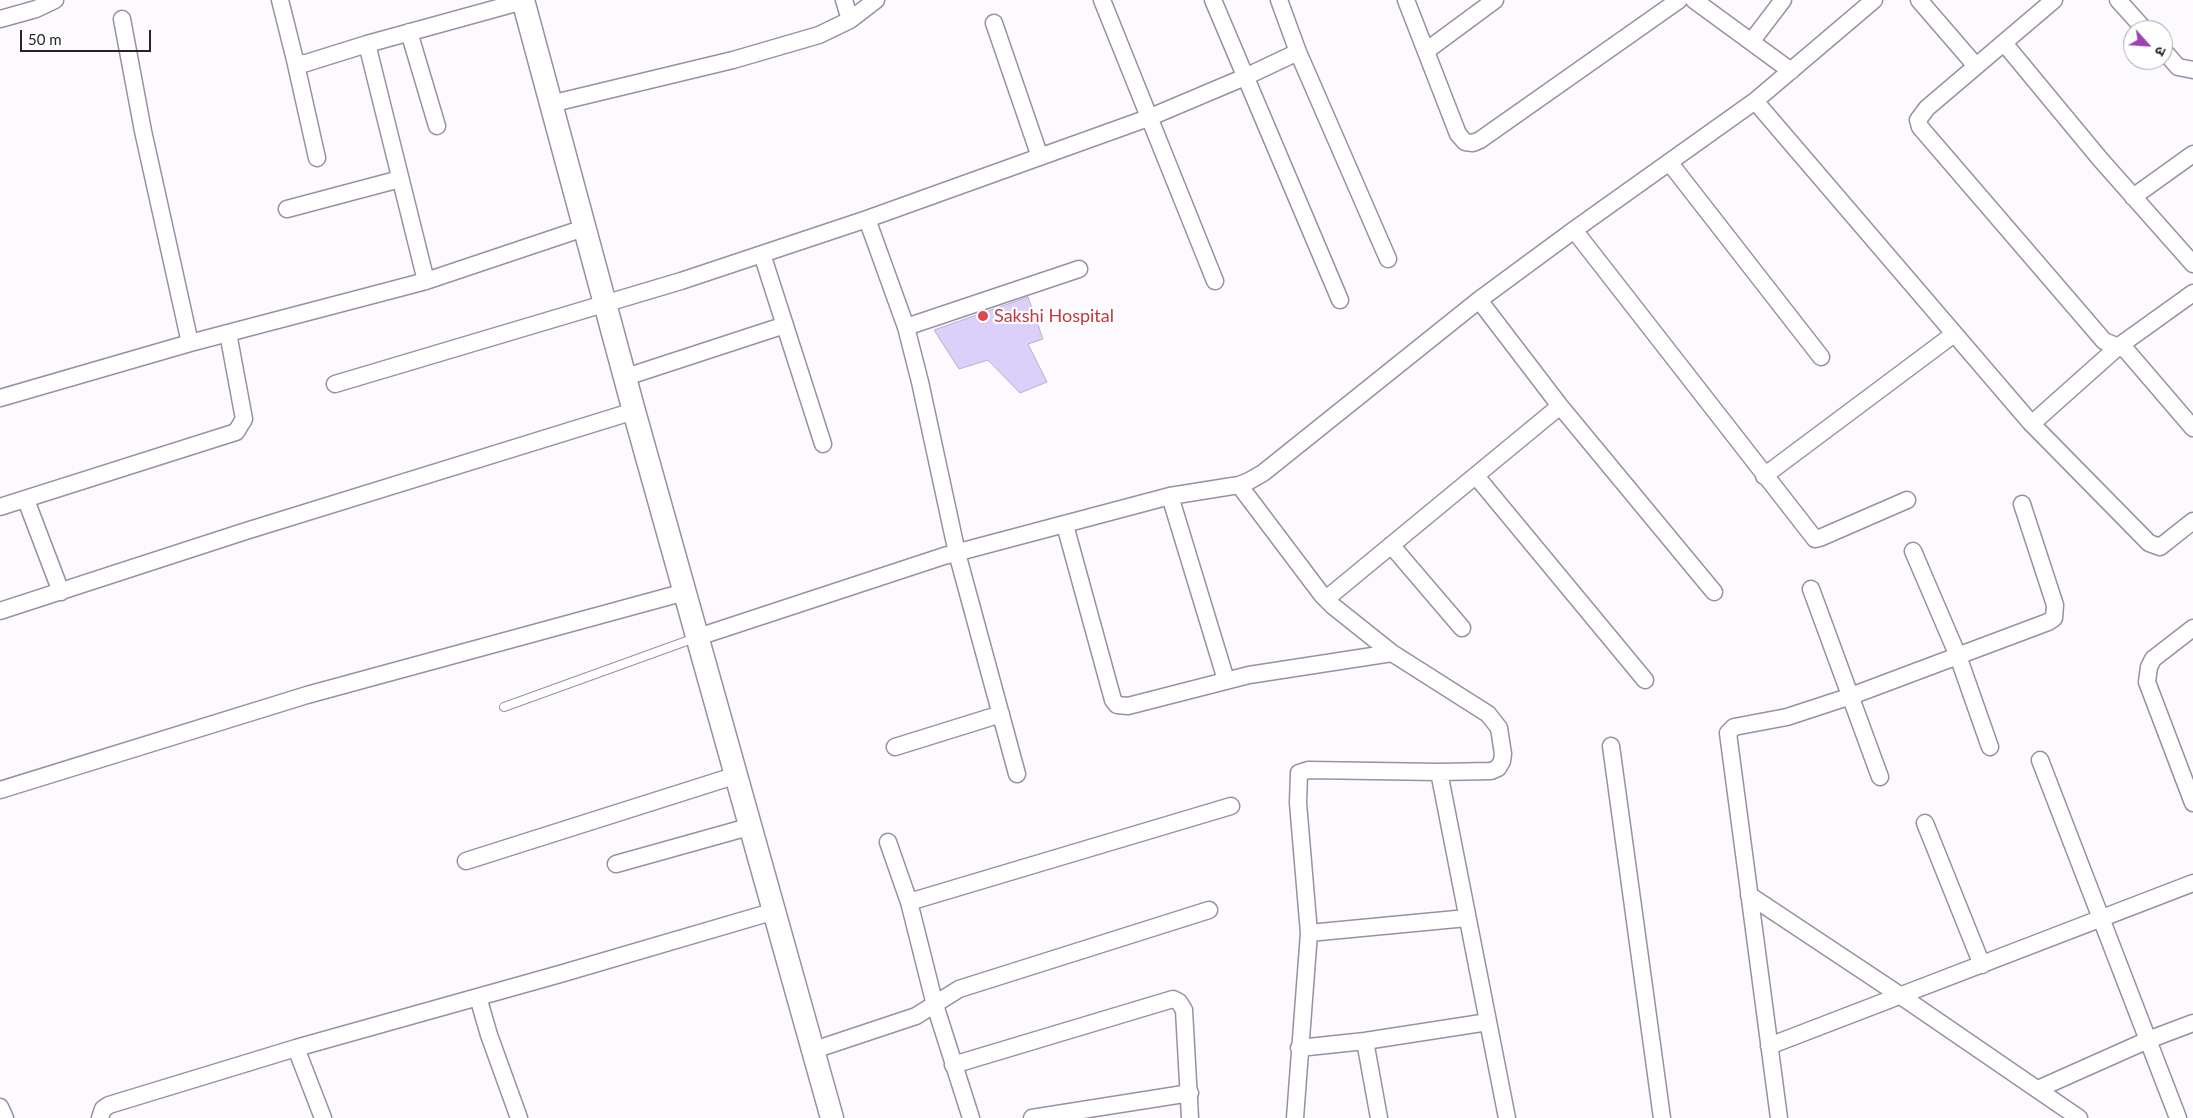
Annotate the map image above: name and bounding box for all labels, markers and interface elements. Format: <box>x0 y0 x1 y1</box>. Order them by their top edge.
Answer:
scale bar <box>22 20 154 52</box>
north arrow <box>2123 20 2173 70</box>
text: 50 m <box>28 30 62 48</box>
text: उ <box>2152 44 2170 59</box>
place label: Sakshi Hospital <box>994 305 1114 327</box>
marker: Sakshi Hospital <box>976 309 990 323</box>

